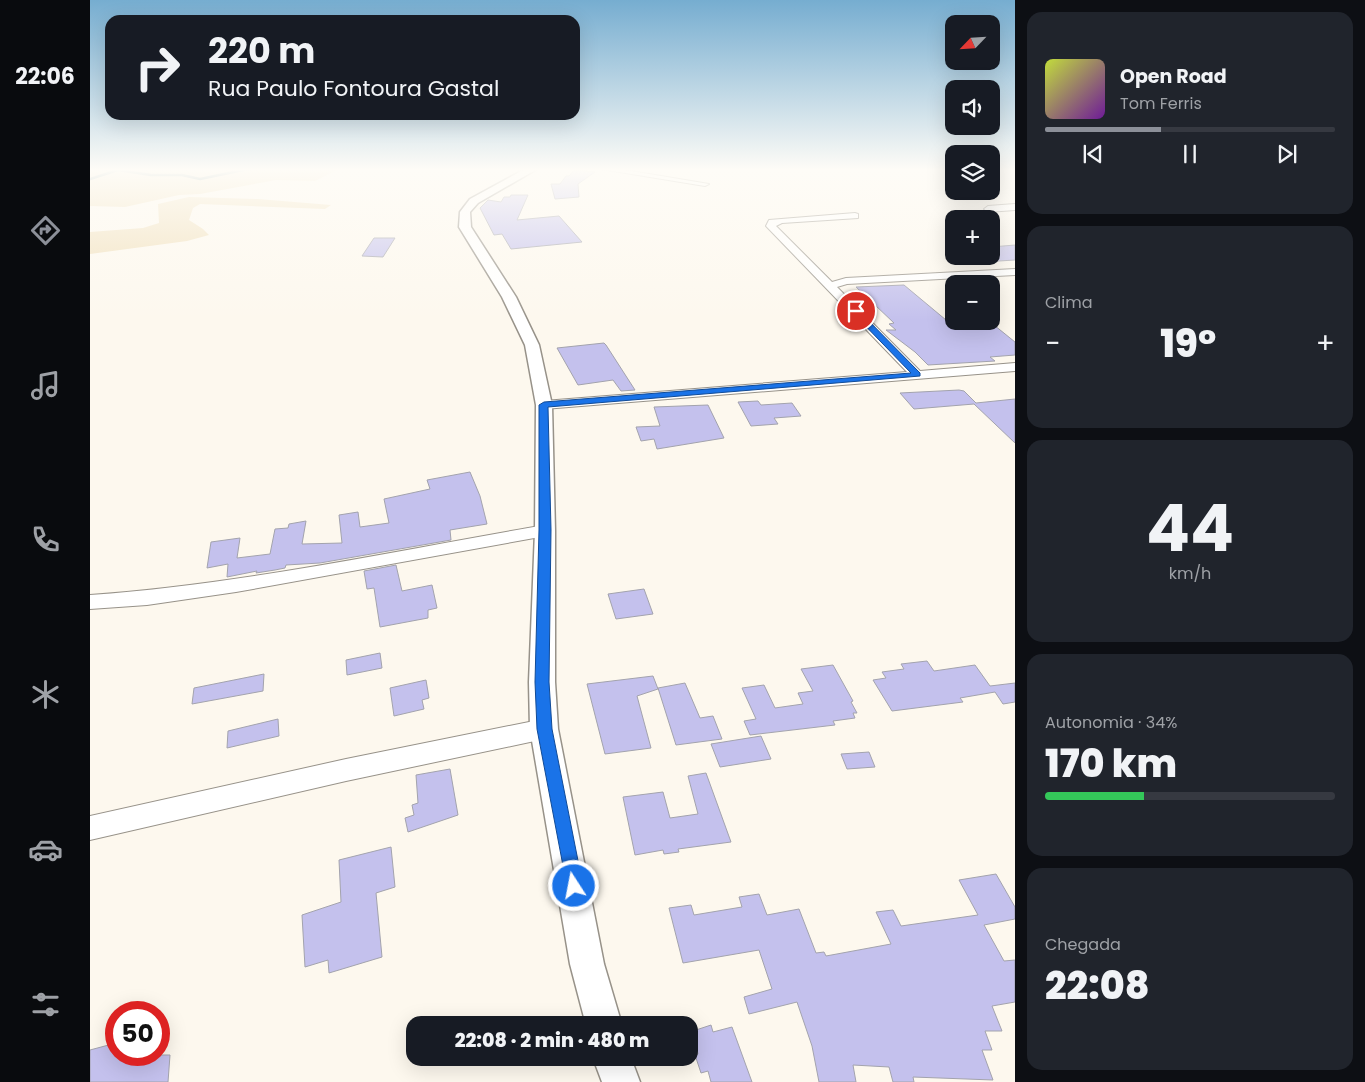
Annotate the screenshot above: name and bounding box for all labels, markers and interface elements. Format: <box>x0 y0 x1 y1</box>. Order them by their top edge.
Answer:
north arrow <box>945 15 1000 70</box>
map controls <box>945 15 1000 330</box>
text: 220 m <box>208 26 315 75</box>
icon: right <box>125 35 190 100</box>
text: 22:06 <box>15 61 75 92</box>
text: Open Road <box>1120 63 1227 90</box>
text: Rua Paulo Fontoura Gastal <box>208 73 499 104</box>
button: sound <box>945 80 1000 135</box>
text: Tom Ferris <box>1120 92 1202 115</box>
icon: previous <box>1079 140 1107 168</box>
icon: pause <box>1176 140 1204 168</box>
icon: next <box>1273 140 1301 168</box>
button: layers <box>945 145 1000 200</box>
button: + <box>945 210 1000 265</box>
icon: directions <box>28 213 63 248</box>
button: − <box>945 275 1000 330</box>
pin <box>835 290 877 332</box>
text: Clima <box>1045 291 1093 314</box>
icon: arrive <box>842 297 870 325</box>
text: 19° <box>1160 317 1216 370</box>
text: − <box>1045 324 1060 363</box>
text: + <box>1316 324 1335 363</box>
icon: music <box>28 368 63 403</box>
text: 44 <box>1146 483 1234 574</box>
icon: phone <box>28 522 63 557</box>
text: km/h <box>1169 562 1211 585</box>
icon: climate <box>28 677 63 712</box>
text: Autonomia · 34% <box>1045 711 1177 734</box>
text: 170 km <box>1045 737 1177 790</box>
icon: car <box>28 832 63 867</box>
position arrow <box>547 859 599 911</box>
text: Chegada <box>1045 933 1121 956</box>
text: 22:08 <box>1045 959 1150 1012</box>
icon: filters <box>28 987 63 1022</box>
speed limit sign: 50 <box>105 1001 170 1066</box>
text: 22:08 · 2 min · 480 m <box>455 1027 649 1054</box>

